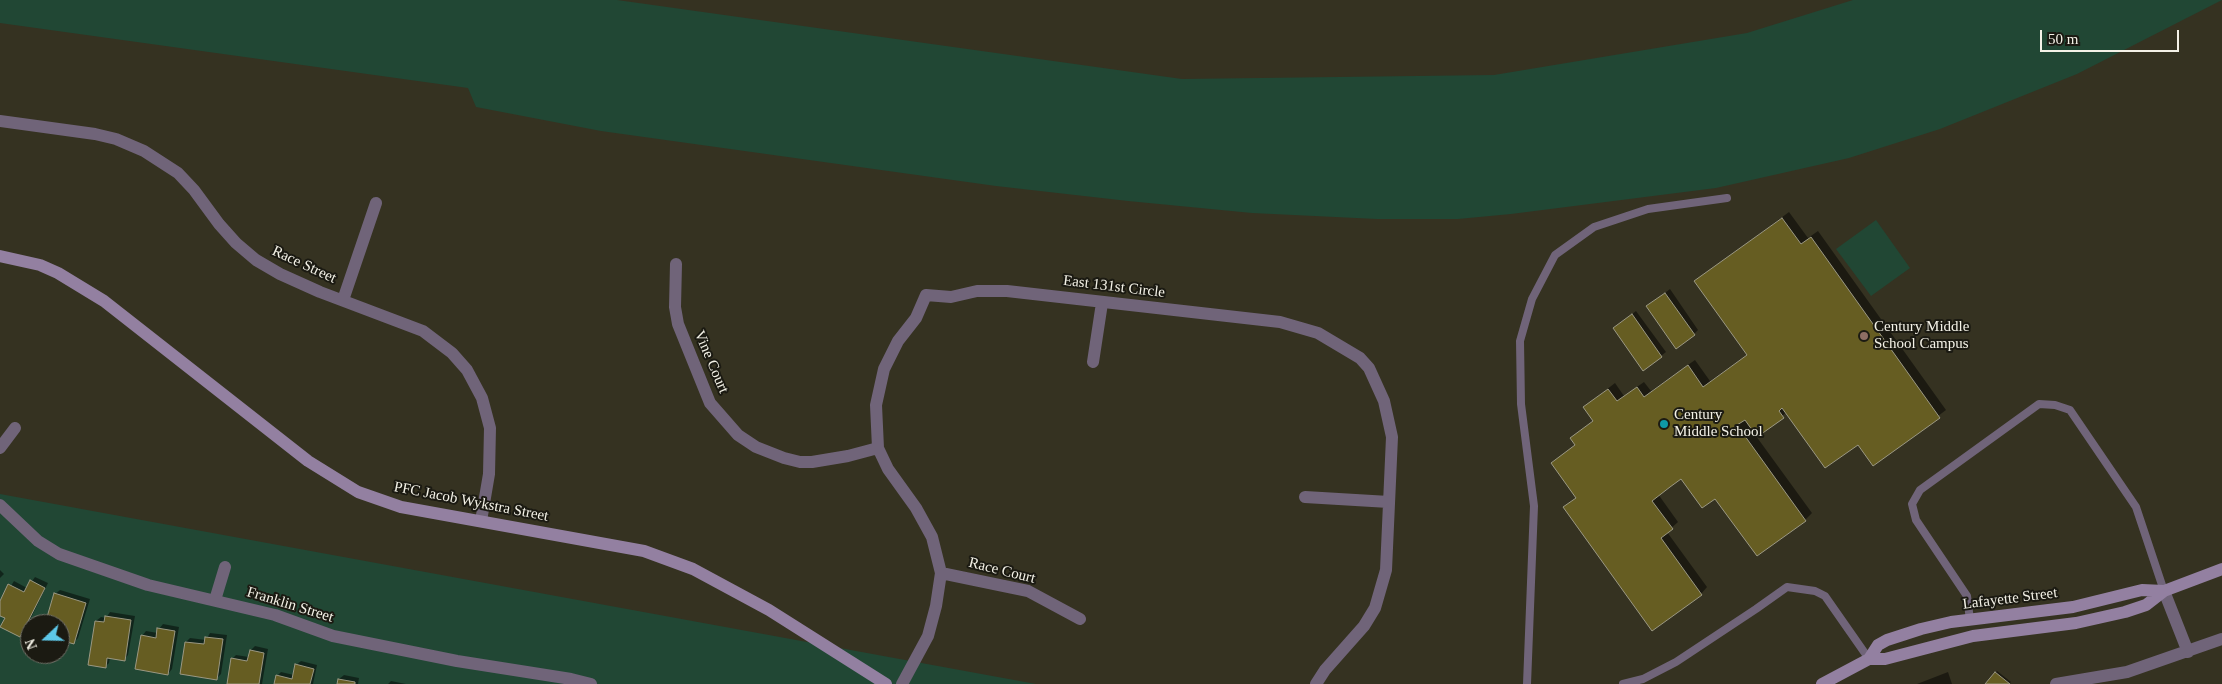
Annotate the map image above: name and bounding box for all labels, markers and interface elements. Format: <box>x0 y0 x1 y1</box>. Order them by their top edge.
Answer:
scale bar <box>2042 20 2181 52</box>
text: 50 m <box>2048 31 2078 47</box>
street label: Race Street <box>269 242 339 288</box>
street label: East 131st Circle <box>1062 272 1166 302</box>
place label: Century Middle School Campus <box>1874 318 1969 353</box>
street label: Vine Court <box>690 328 732 396</box>
marker: Century Middle School Campus <box>1858 330 1870 342</box>
place label: Century Middle School <box>1674 406 1763 441</box>
marker: Century Middle School <box>1658 418 1670 430</box>
street label: PFC Jacob Wykstra Street <box>392 478 550 526</box>
street label: Race Court <box>967 554 1037 588</box>
street label: Franklin Street <box>245 583 335 627</box>
street label: Lafayette Street <box>1962 584 2058 614</box>
north arrow <box>20 614 70 664</box>
text: N <box>23 637 40 652</box>

